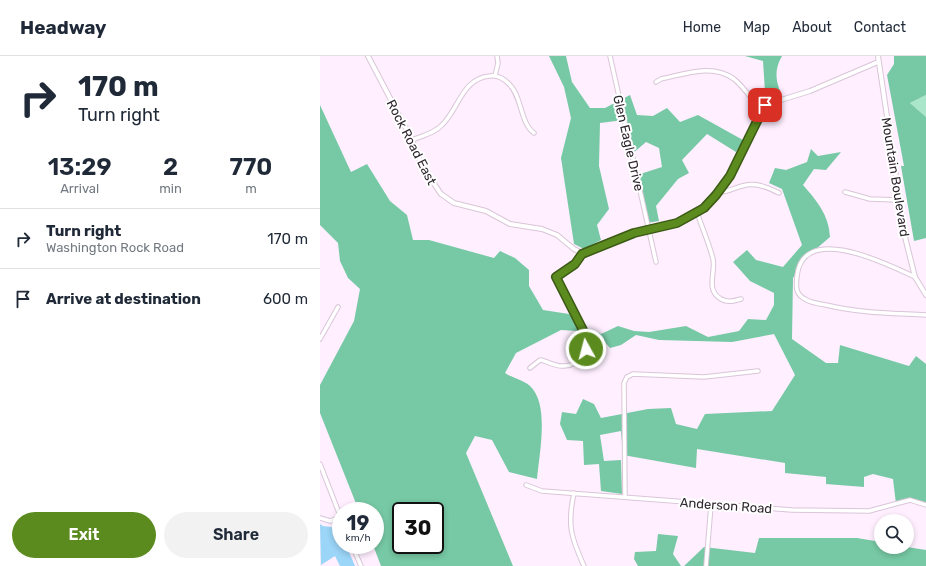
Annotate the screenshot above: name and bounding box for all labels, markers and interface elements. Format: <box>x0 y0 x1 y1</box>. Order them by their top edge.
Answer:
text: Headway <box>20 16 106 39</box>
text: Home <box>683 19 721 36</box>
text: Map <box>743 19 770 36</box>
text: About <box>792 19 832 36</box>
text: Contact <box>854 19 906 36</box>
text: 170 m <box>78 70 159 103</box>
icon: right <box>12 72 64 124</box>
pin <box>748 88 782 122</box>
street label: Glen Eagle Drive <box>609 94 647 193</box>
icon: arrive <box>754 94 776 116</box>
street label: Rock Road East <box>384 97 439 187</box>
text: Turn right <box>78 104 160 126</box>
street label: Mountain Boulevard <box>879 116 912 238</box>
text: 13:29 <box>48 153 112 181</box>
text: 2 <box>163 153 178 181</box>
text: 770 <box>230 153 272 181</box>
text: Arrival <box>60 181 99 196</box>
text: min <box>159 181 182 196</box>
text: m <box>245 181 257 196</box>
text: Turn right <box>46 222 121 240</box>
icon: right <box>12 228 34 250</box>
text: 170 m <box>267 230 308 248</box>
text: Washington Rock Road <box>46 240 184 255</box>
icon: arrive <box>12 288 34 310</box>
text: Arrive at destination <box>46 290 201 308</box>
text: 600 m <box>263 290 308 308</box>
position arrow <box>565 328 607 370</box>
street label: Anderson Road <box>679 495 773 516</box>
speed limit sign: 30 <box>392 502 444 554</box>
text: 19 <box>347 511 369 535</box>
button: Exit <box>12 512 156 558</box>
button: Share <box>164 512 308 558</box>
map controls <box>874 514 914 554</box>
button: search <box>874 514 914 554</box>
text: km/h <box>346 532 370 544</box>

